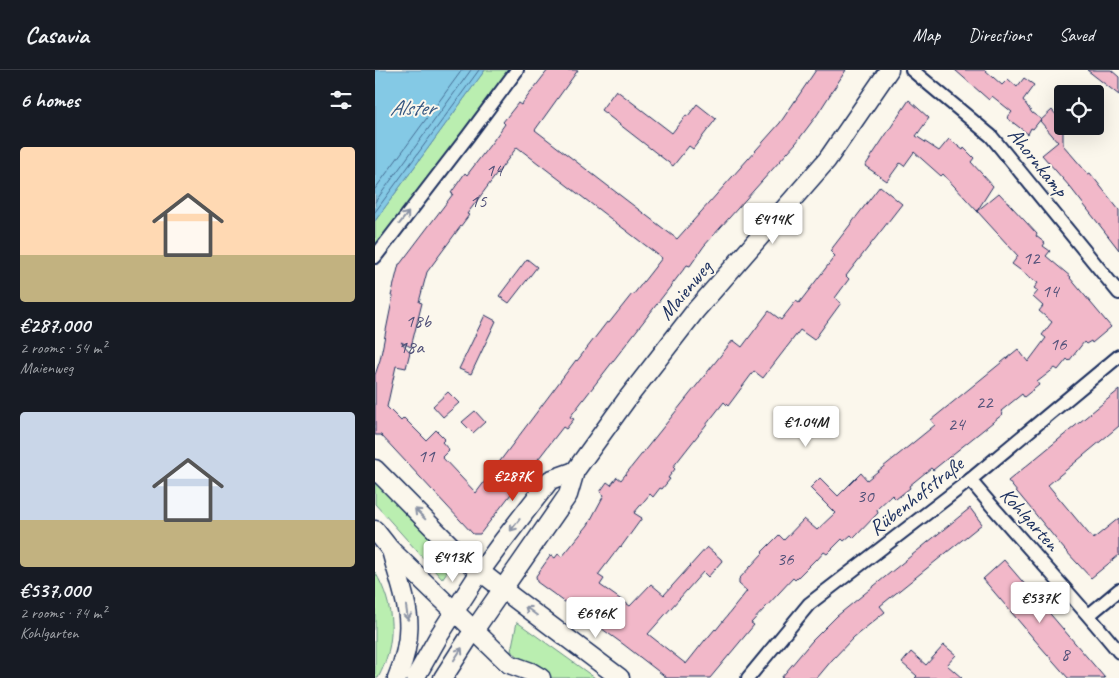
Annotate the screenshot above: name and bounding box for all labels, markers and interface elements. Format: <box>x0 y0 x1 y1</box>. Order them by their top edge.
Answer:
text: Casavia <box>25 20 89 50</box>
text: Map <box>913 24 940 46</box>
text: Directions <box>968 24 1031 46</box>
text: Saved <box>1059 24 1094 46</box>
map controls <box>1054 85 1104 135</box>
button: locate <box>1054 85 1104 135</box>
icon: filters <box>327 86 355 114</box>
text: 6 homes <box>20 87 80 113</box>
water label: Alster <box>390 94 438 122</box>
street label: Ahornkamp <box>1002 122 1075 203</box>
house number: 14 <box>485 158 505 182</box>
icon: home <box>143 180 233 270</box>
house number: 15 <box>469 189 488 213</box>
pin: €414K <box>738 202 808 245</box>
text: €414K <box>755 209 791 229</box>
one-way arrow <box>399 212 410 225</box>
house number: 12 <box>1022 246 1041 270</box>
street label: Maienweg <box>653 254 718 325</box>
house number: 14 <box>1041 279 1061 303</box>
house number: 18b <box>405 309 432 333</box>
text: €287,000 <box>20 312 90 338</box>
house number: 16 <box>1049 332 1068 356</box>
house number: 18a <box>398 335 425 359</box>
text: 2 rooms · 54 m² <box>20 338 106 358</box>
text: Maienweg <box>20 358 73 378</box>
house number: 22 <box>975 390 994 414</box>
pin: €1.04M <box>765 406 847 448</box>
text: €1.04M <box>784 412 828 432</box>
house number: 24 <box>947 412 967 436</box>
house number: 11 <box>417 444 436 468</box>
icon: home <box>143 445 233 535</box>
street label: Rübenhofstraße <box>863 450 970 541</box>
pin: €287K <box>478 460 548 502</box>
text: €287K <box>495 466 531 486</box>
street label: Kohlgarten <box>995 482 1066 557</box>
house number: 30 <box>856 484 875 508</box>
one-way arrow <box>413 508 426 520</box>
one-way arrow <box>510 518 520 532</box>
pin: €413K <box>418 540 488 583</box>
text: €413K <box>435 547 471 567</box>
house number: 36 <box>776 547 795 571</box>
text: €537,000 <box>20 577 90 603</box>
pin: €537K <box>1005 582 1075 624</box>
text: €537K <box>1022 588 1058 608</box>
pin: €696K <box>561 596 631 639</box>
text: 2 rooms · 74 m² <box>20 603 106 623</box>
text: €696K <box>577 603 615 623</box>
one-way arrow <box>402 605 412 621</box>
one-way arrow <box>524 606 538 616</box>
text: Kohlgarten <box>20 623 79 643</box>
house number: 8 <box>1061 642 1072 666</box>
one-way arrow <box>453 648 463 662</box>

